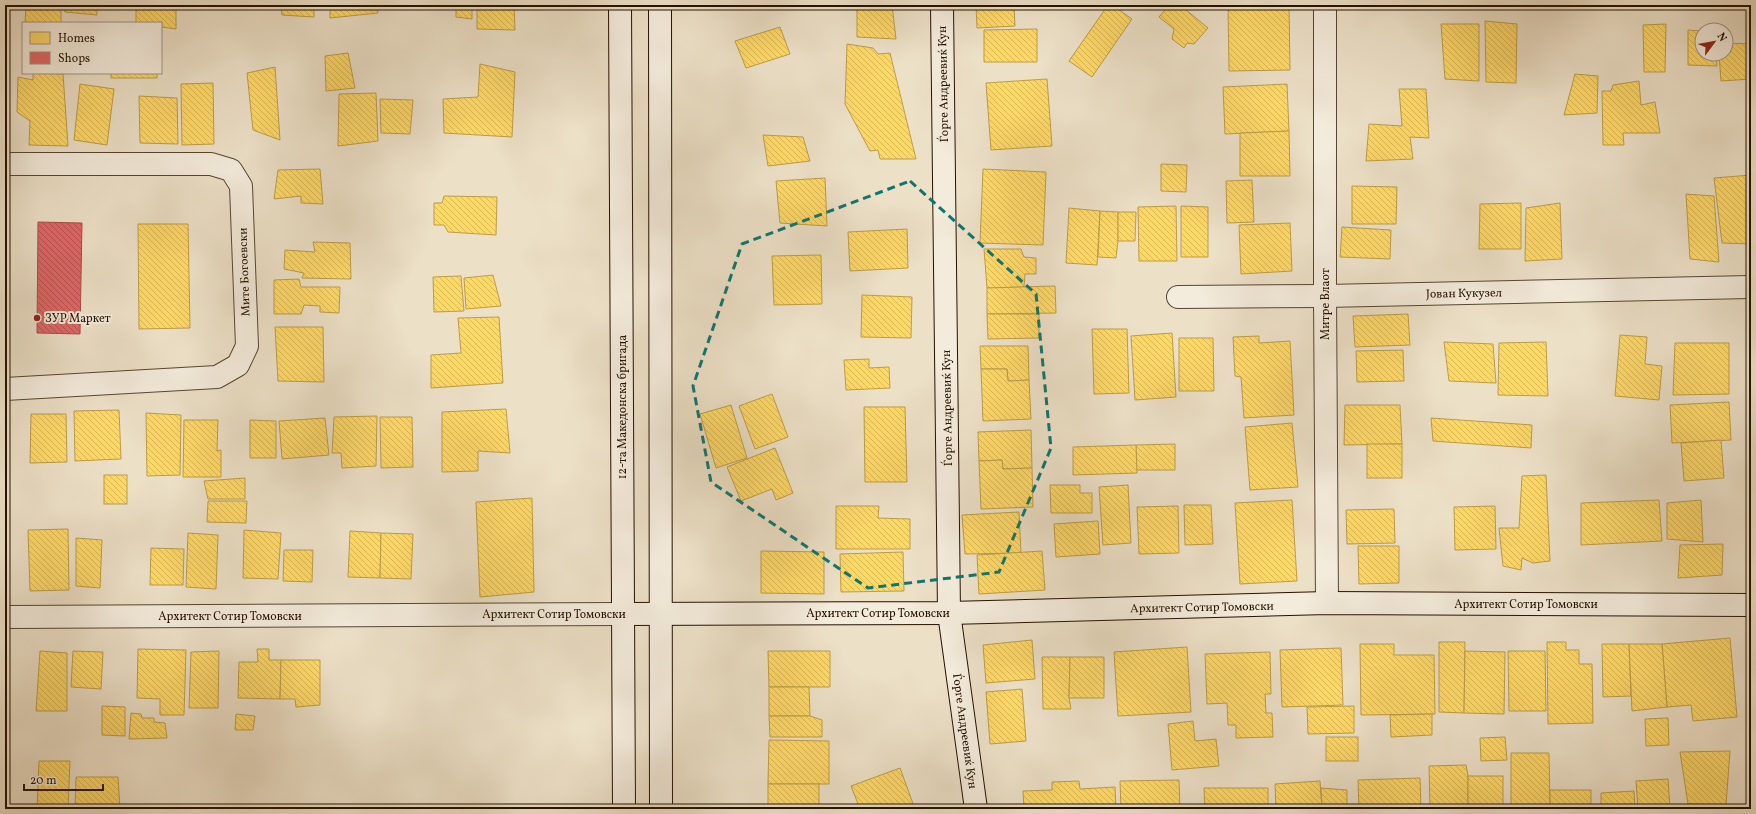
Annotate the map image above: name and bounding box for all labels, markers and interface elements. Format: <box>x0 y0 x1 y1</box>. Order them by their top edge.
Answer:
legend <box>22 22 162 74</box>
north arrow <box>1694 22 1734 62</box>
street label: Ѓорге Андреевиќ Кун <box>934 26 953 142</box>
text: N <box>1713 30 1730 45</box>
text: Homes <box>58 31 95 47</box>
text: Shops <box>58 51 90 67</box>
street label: Мите Богоевски <box>235 227 255 317</box>
street label: Митре Влаот <box>1318 268 1334 340</box>
street label: Јован Кукузел <box>1426 285 1503 303</box>
place label: ЗУР Маркет <box>45 311 111 327</box>
marker: ЗУР Маркет <box>32 313 42 323</box>
street label: 12-та Македонска бригада <box>615 335 631 479</box>
street label: Ѓорге Андреевиќ Кун <box>938 350 957 466</box>
street label: Архитект Сотир Томовски <box>1454 597 1598 613</box>
street label: Архитект Сотир Томовски <box>1130 599 1274 617</box>
street label: Архитект Сотир Томовски <box>806 606 950 622</box>
street label: Архитект Сотир Томовски <box>482 607 626 623</box>
street label: Архитект Сотир Томовски <box>158 609 302 625</box>
street label: Ѓорге Андреевиќ Кун <box>948 672 981 790</box>
scale bar <box>24 766 103 792</box>
text: 20 m <box>30 773 57 789</box>

